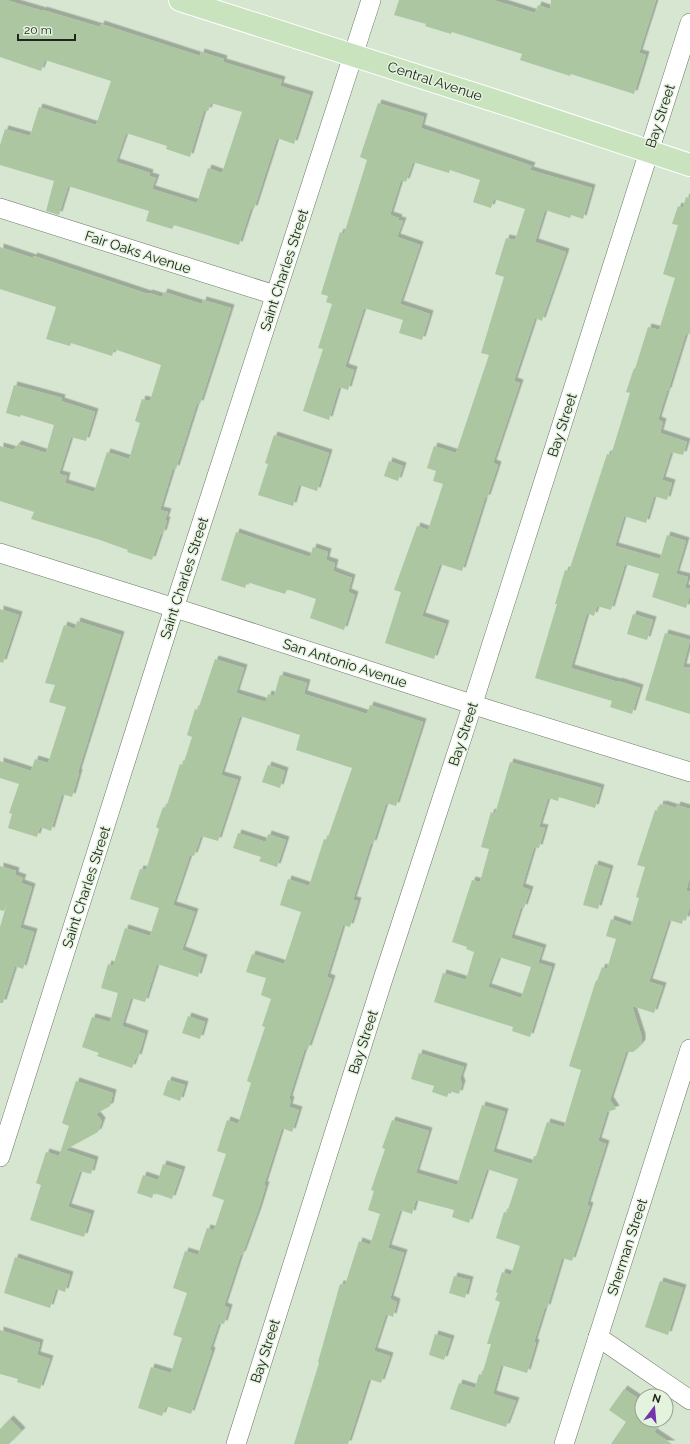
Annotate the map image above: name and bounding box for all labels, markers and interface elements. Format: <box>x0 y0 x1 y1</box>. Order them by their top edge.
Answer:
scale bar <box>18 16 75 42</box>
text: 20 m <box>24 23 52 37</box>
street label: Central Avenue <box>386 58 484 104</box>
street label: Bay Street <box>642 82 678 150</box>
street label: Saint Charles Street <box>257 207 311 333</box>
street label: Fair Oaks Avenue <box>83 227 193 277</box>
street label: Bay Street <box>544 391 580 459</box>
street label: Saint Charles Street <box>157 515 211 641</box>
street label: San Antonio Avenue <box>281 635 409 691</box>
street label: Bay Street <box>445 700 481 768</box>
street label: Saint Charles Street <box>59 824 113 950</box>
street label: Bay Street <box>345 1008 381 1076</box>
street label: Sherman Street <box>604 1196 650 1297</box>
street label: Bay Street <box>247 1317 283 1385</box>
north arrow <box>634 1388 674 1428</box>
text: N <box>651 1391 662 1406</box>

